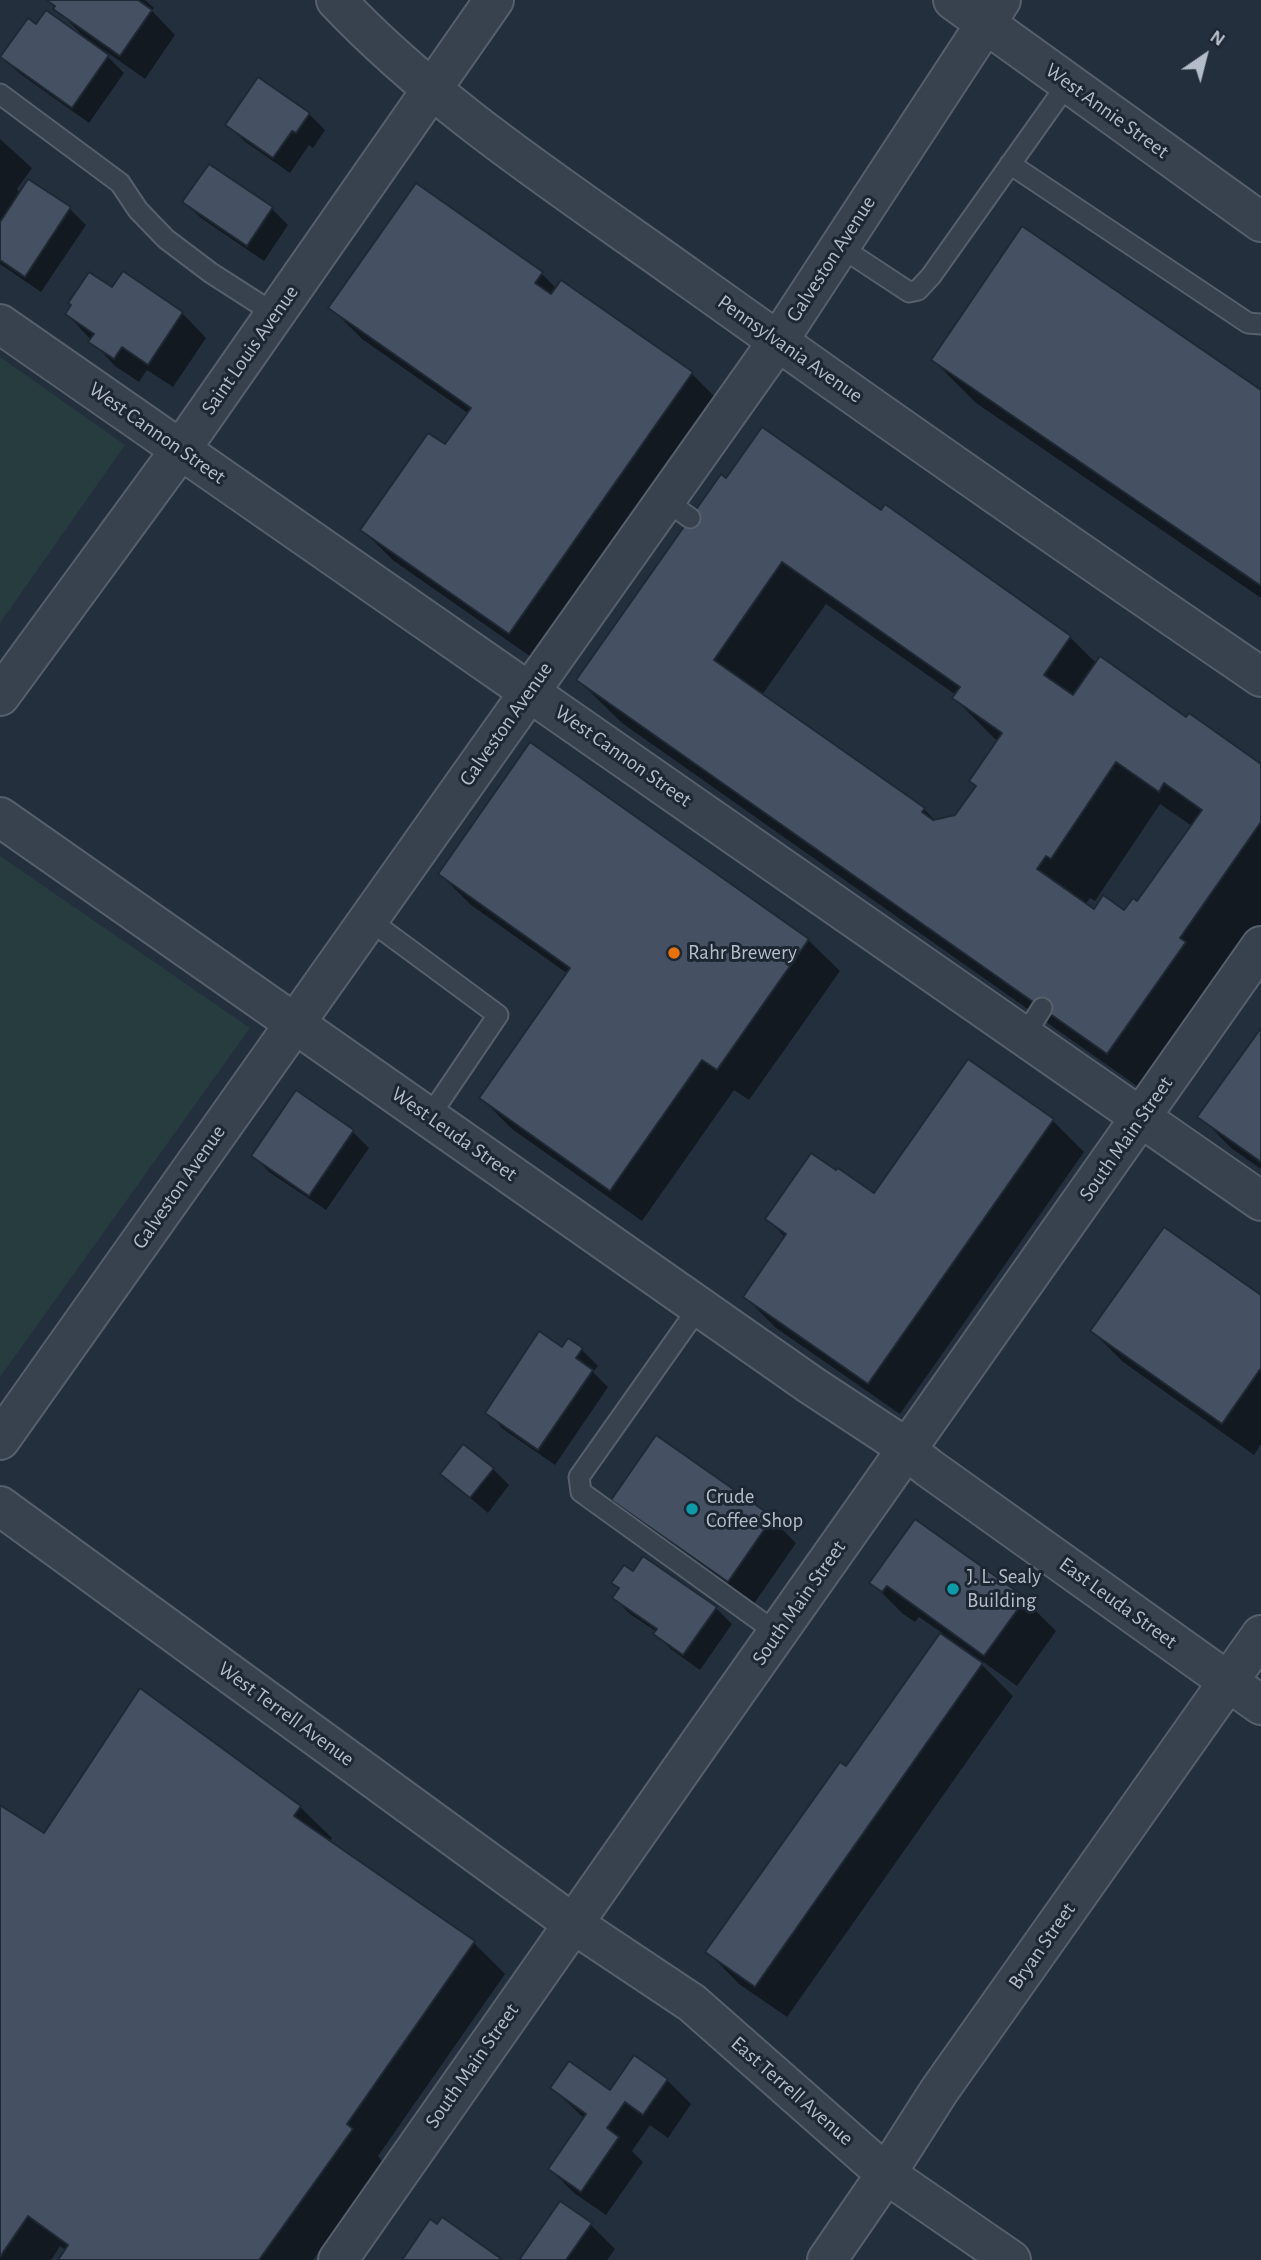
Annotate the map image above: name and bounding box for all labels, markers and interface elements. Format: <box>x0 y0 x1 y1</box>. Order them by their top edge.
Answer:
north arrow <box>1170 21 1240 91</box>
text: N <box>1206 27 1228 50</box>
street label: West Annie Street <box>1040 58 1174 164</box>
street label: Galveston Avenue <box>781 191 881 327</box>
street label: Saint Louis Avenue <box>196 280 304 420</box>
street label: Pennsylvania Avenue <box>713 290 867 408</box>
street label: West Cannon Street <box>84 376 230 490</box>
street label: Galveston Avenue <box>454 657 558 791</box>
street label: West Cannon Street <box>550 699 696 813</box>
place label: Rahr Brewery <box>688 940 797 966</box>
marker: Rahr Brewery <box>666 945 682 961</box>
street label: South Main Street <box>1074 1072 1178 1206</box>
street label: West Leuda Street <box>386 1081 522 1187</box>
street label: Galveston Avenue <box>127 1120 231 1254</box>
place label: Crude Coffee Shop <box>706 1484 803 1534</box>
marker: Crude Coffee Shop <box>684 1501 700 1517</box>
street label: South Main Street <box>747 1536 851 1670</box>
street label: East Leuda Street <box>1054 1552 1182 1654</box>
place label: J. L. Sealy Building <box>967 1564 1041 1614</box>
marker: J. L. Sealy Building <box>945 1581 961 1597</box>
street label: West Terrell Avenue <box>213 1656 359 1772</box>
street label: Bryan Street <box>1003 1898 1081 1994</box>
street label: South Main Street <box>420 1999 524 2133</box>
street label: East Terrell Avenue <box>726 2031 858 2151</box>

